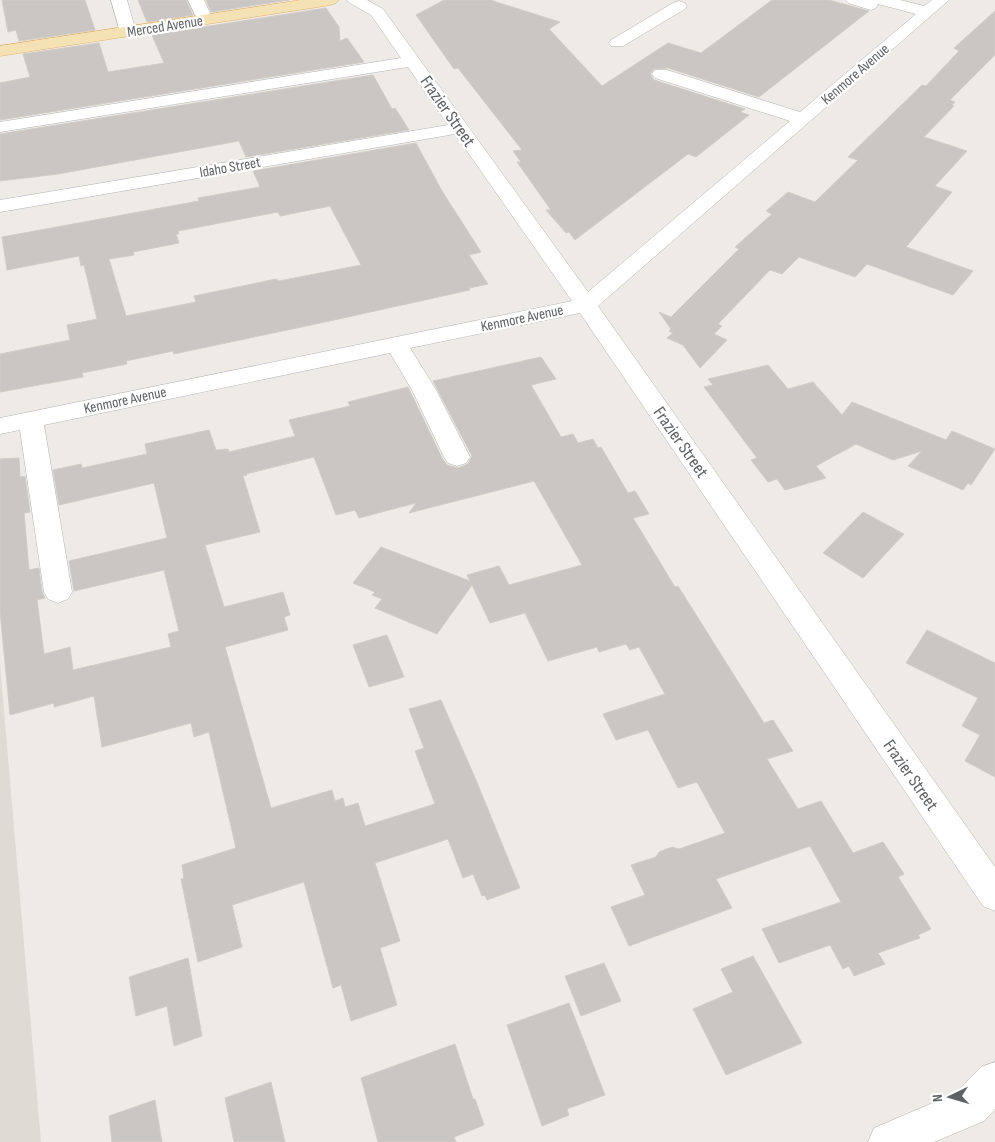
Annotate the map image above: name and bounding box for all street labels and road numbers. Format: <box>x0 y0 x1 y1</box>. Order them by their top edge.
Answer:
street label: Merced Avenue <box>126 11 204 42</box>
street label: Kenmore Avenue <box>817 40 893 109</box>
street label: Frazier Street <box>416 72 480 151</box>
street label: Idaho Street <box>198 153 263 182</box>
street label: Kenmore Avenue <box>479 300 565 337</box>
street label: Kenmore Avenue <box>82 382 168 419</box>
street label: Frazier Street <box>649 403 713 482</box>
street label: Frazier Street <box>879 736 943 815</box>

